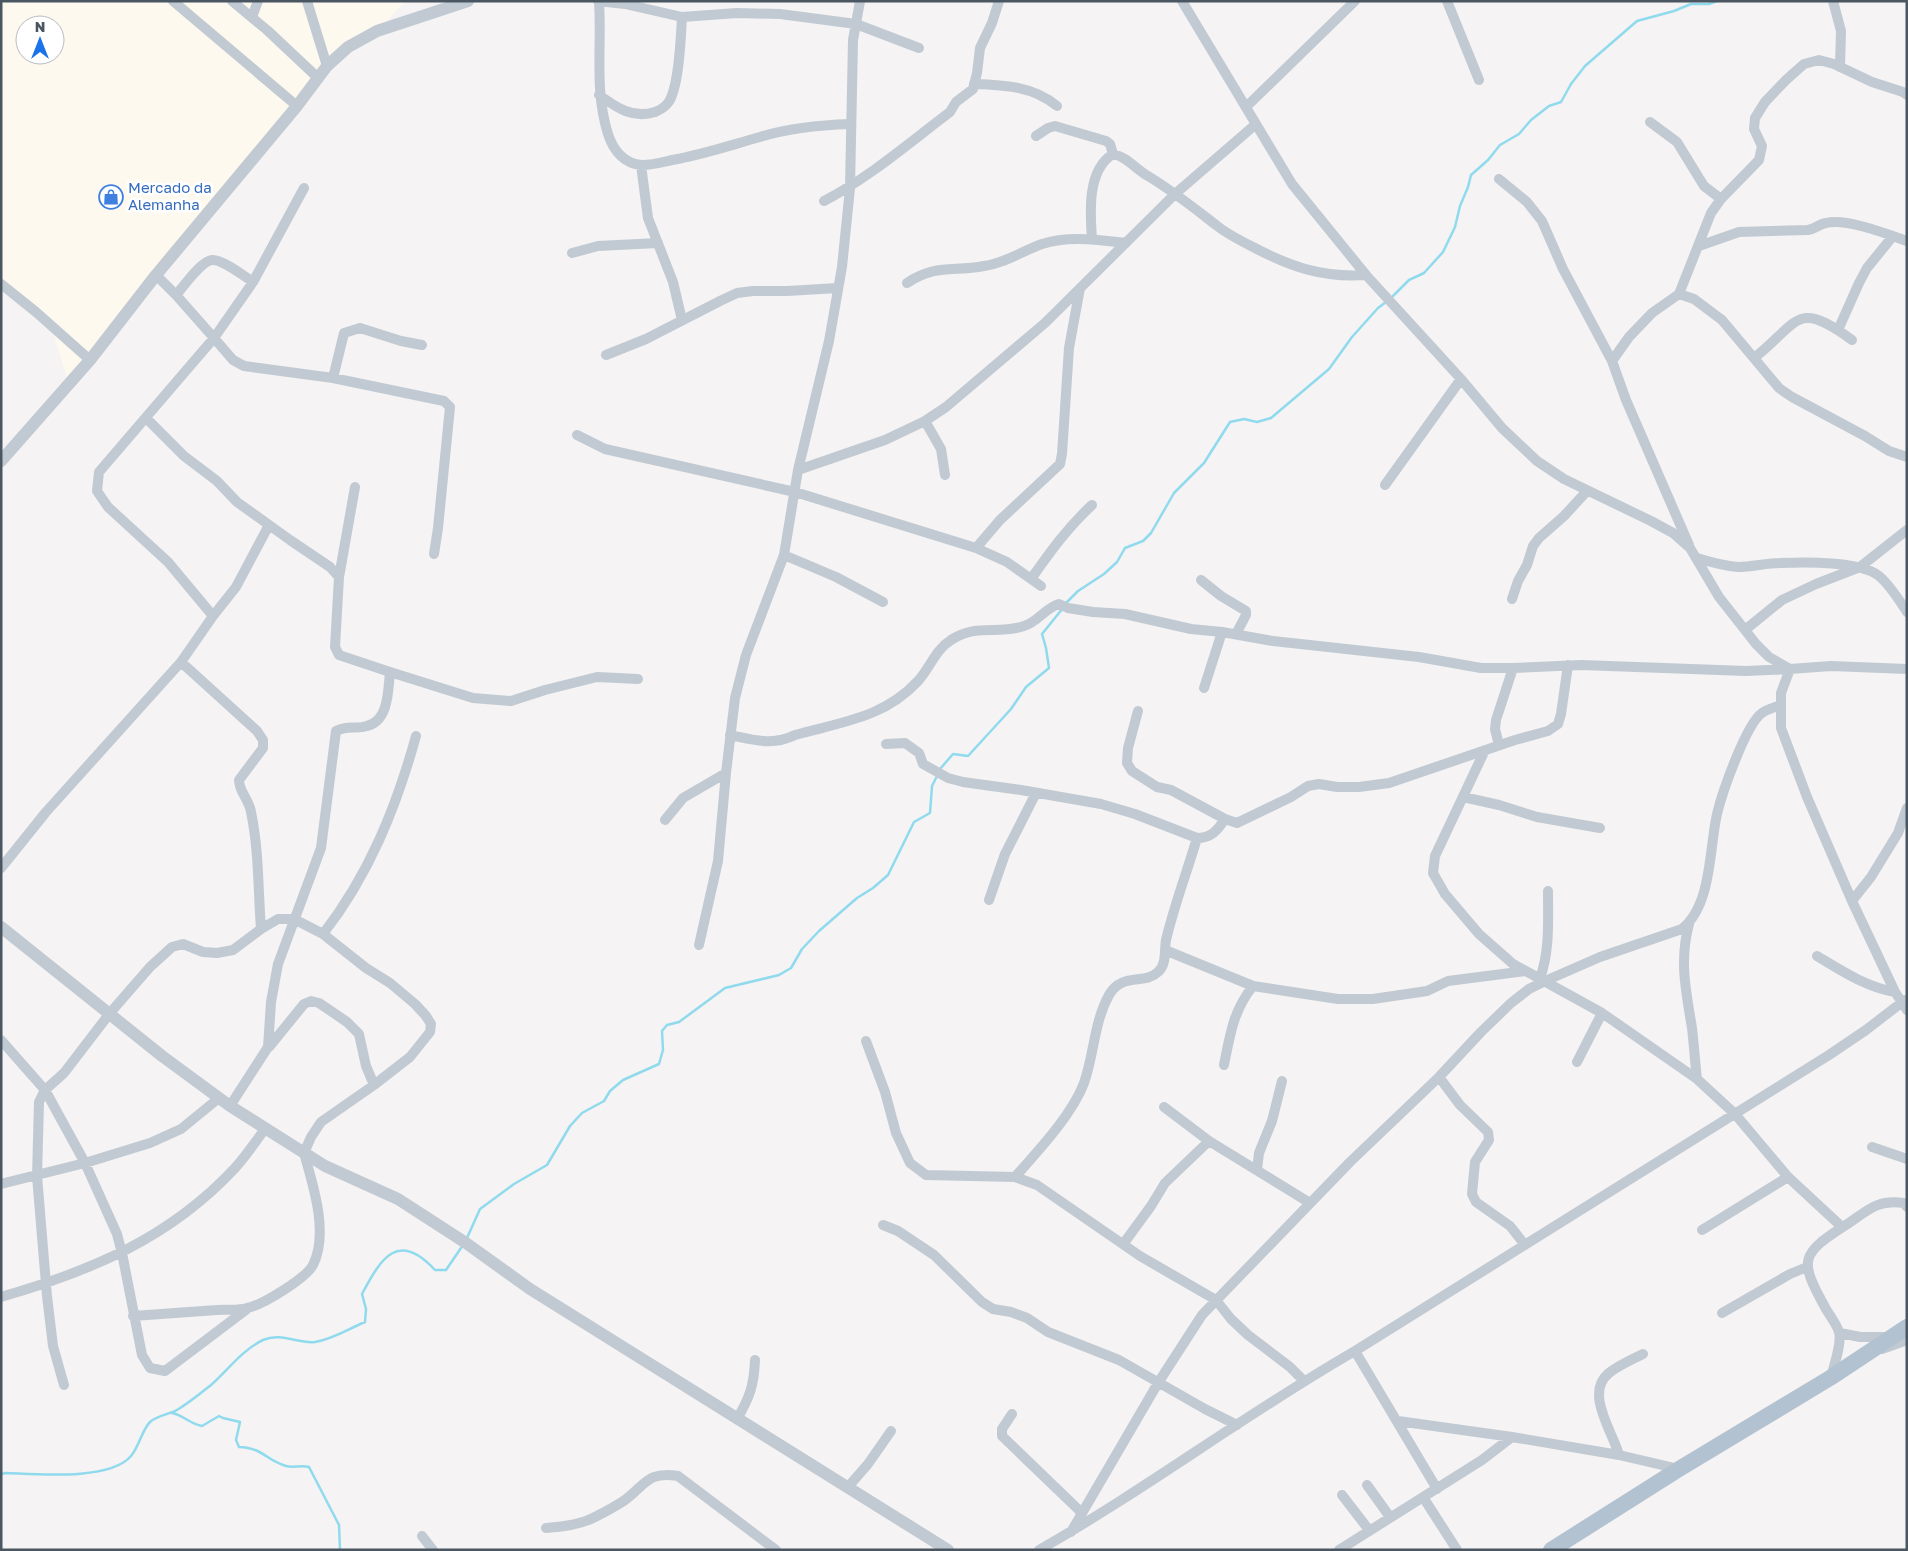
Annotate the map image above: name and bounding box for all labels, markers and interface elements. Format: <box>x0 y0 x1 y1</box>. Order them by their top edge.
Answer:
north arrow <box>15 15 65 65</box>
text: N <box>35 18 45 35</box>
place label: Mercado da Alemanha <box>128 178 212 213</box>
shop icon: Mercado da Alemanha <box>98 184 124 210</box>

